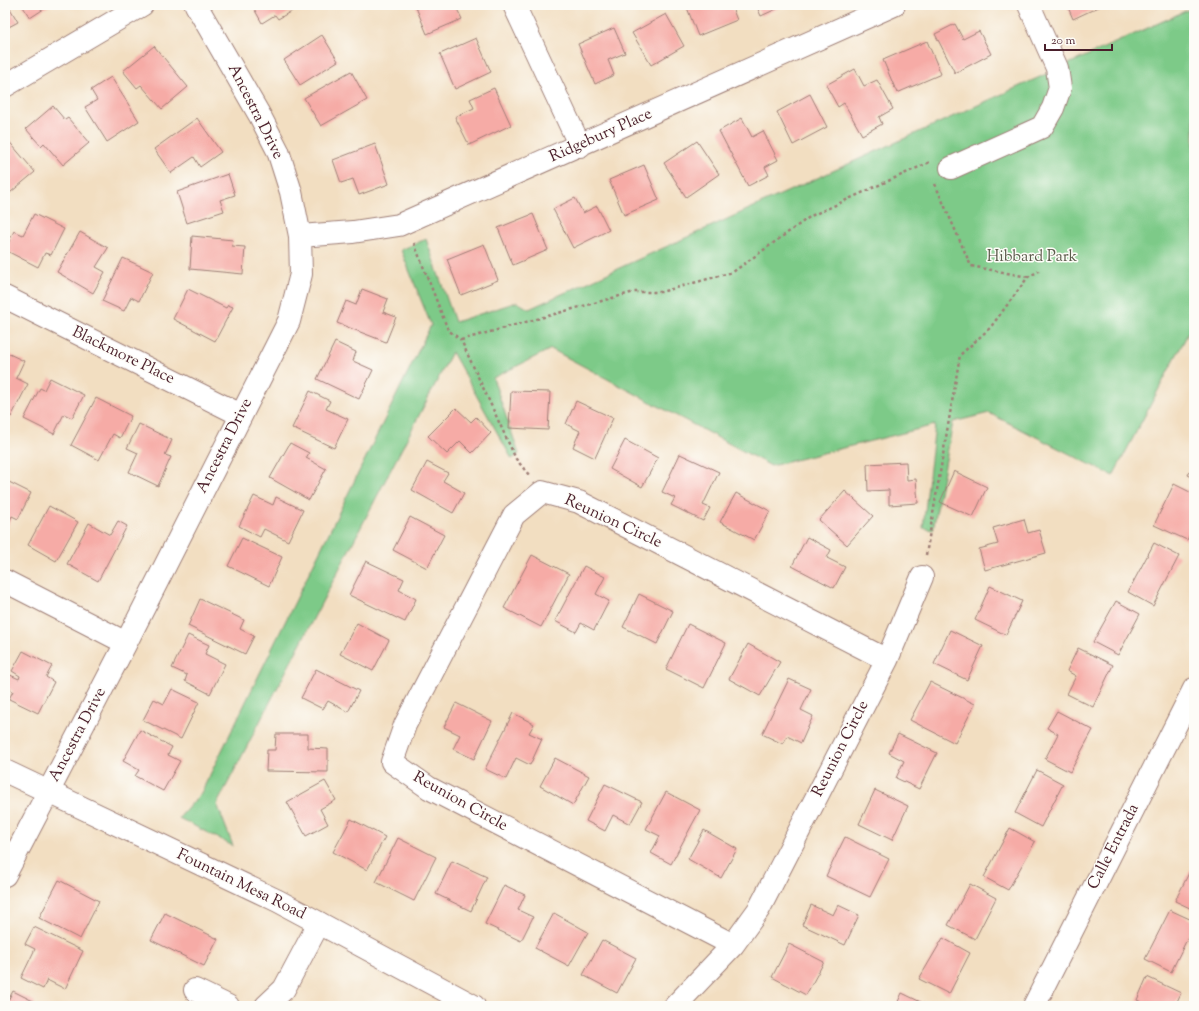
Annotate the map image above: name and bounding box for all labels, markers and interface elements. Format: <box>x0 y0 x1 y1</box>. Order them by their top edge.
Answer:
scale bar <box>1045 26 1112 52</box>
text: 20 m <box>1051 32 1076 50</box>
street label: Ancestra Drive <box>221 60 289 164</box>
street label: Ridgebury Place <box>546 103 656 169</box>
park label: Hibbard Park <box>987 246 1078 269</box>
street label: Blackmore Place <box>68 321 178 391</box>
street label: Ancestra Drive <box>191 394 259 498</box>
street label: Reunion Circle <box>560 489 666 555</box>
street label: Ancestra Drive <box>43 684 113 786</box>
street label: Reunion Circle <box>807 697 875 801</box>
street label: Reunion Circle <box>408 766 512 838</box>
street label: Calle Entrada <box>1082 799 1146 894</box>
street label: Fountain Mesa Road <box>173 844 309 926</box>

